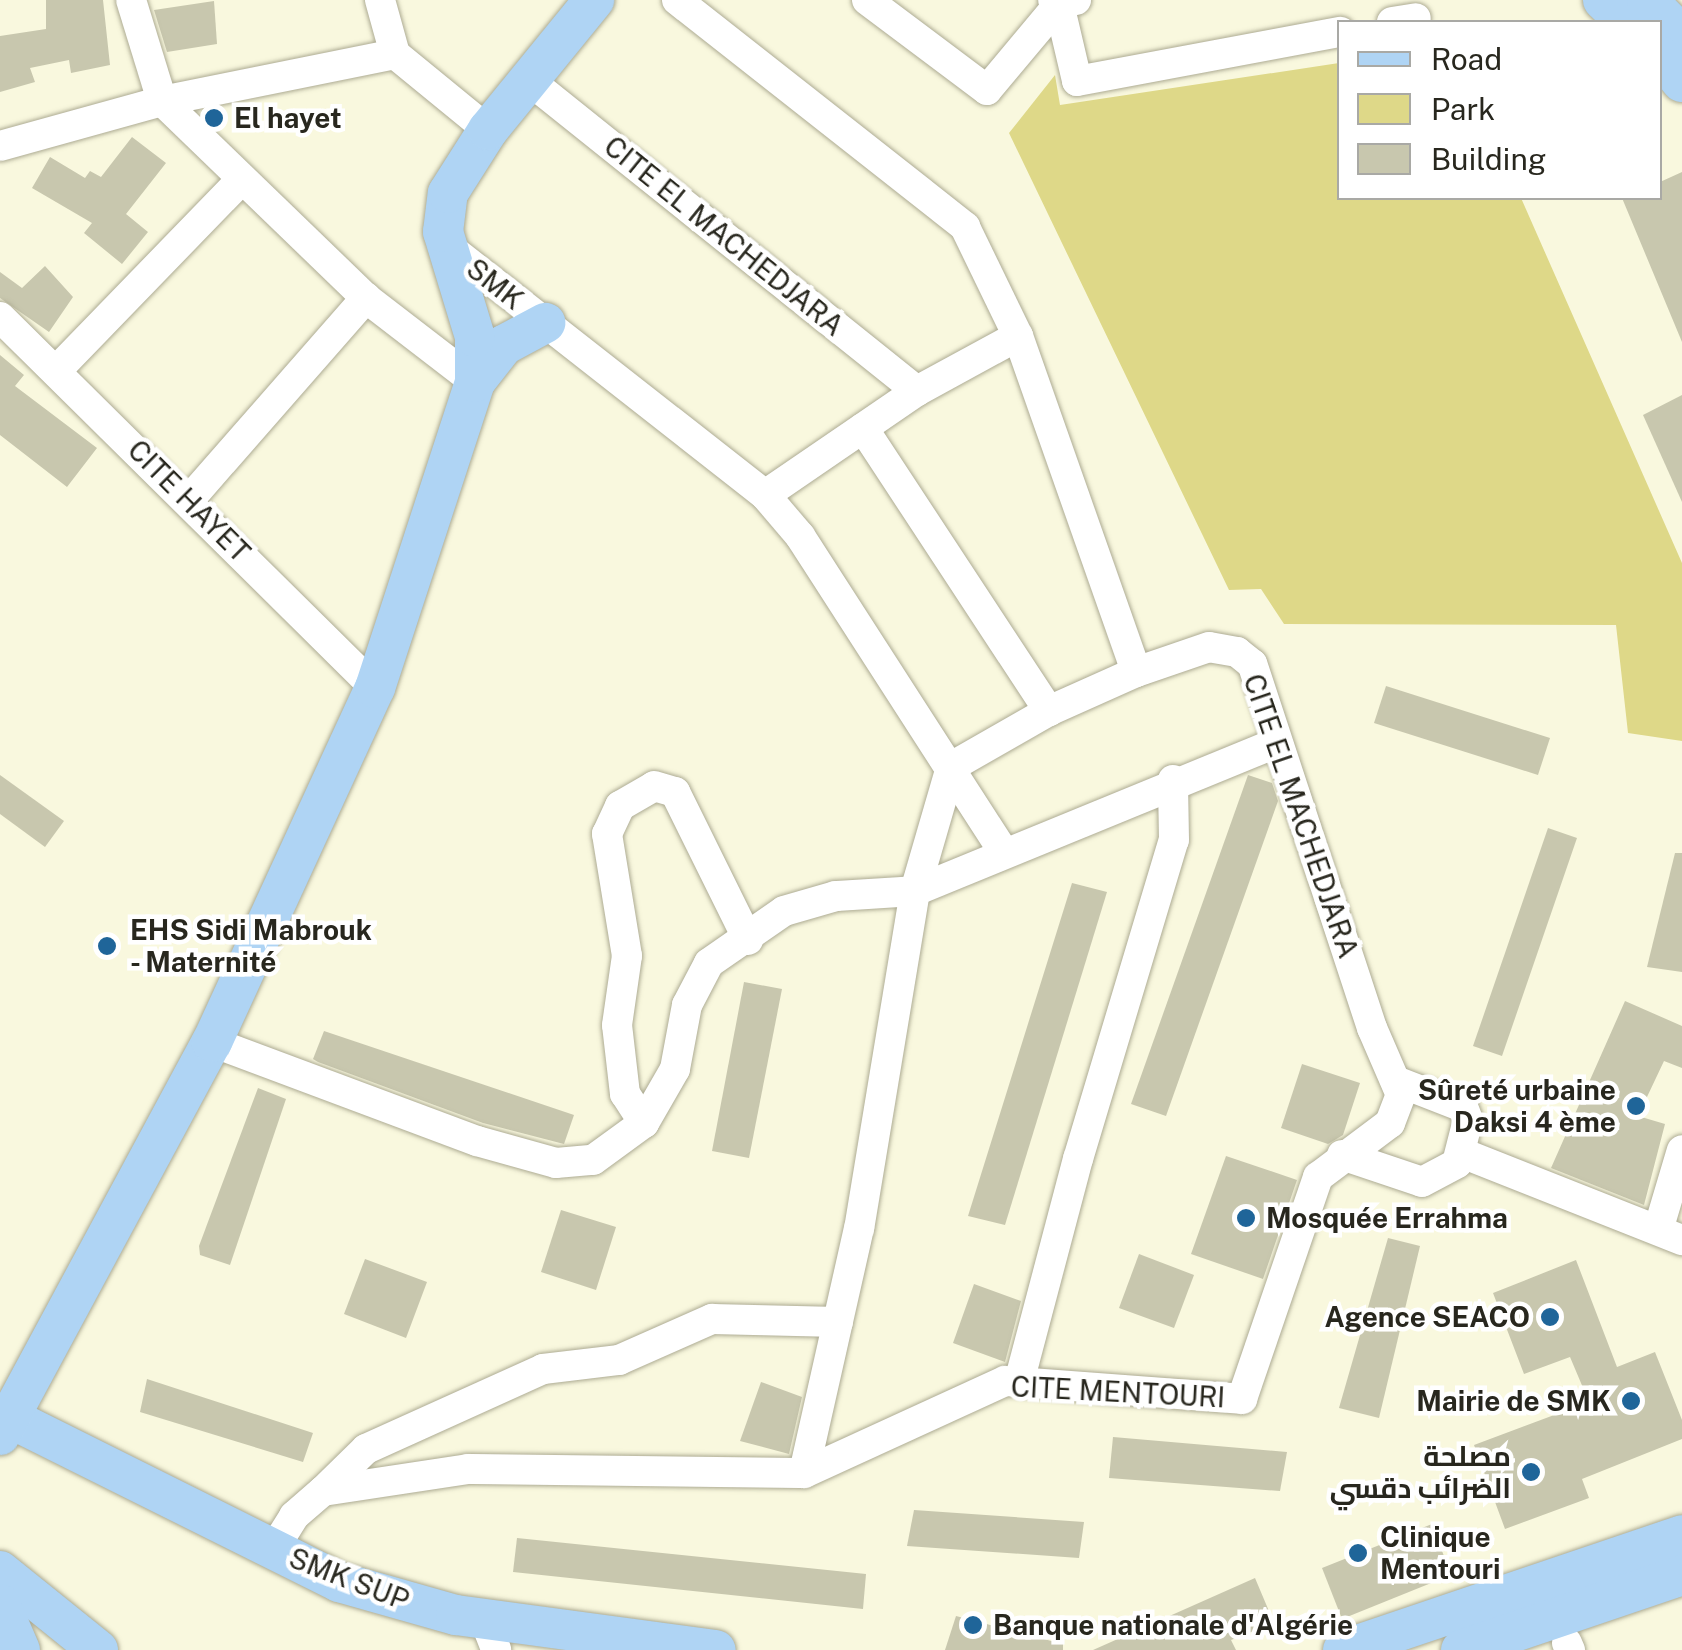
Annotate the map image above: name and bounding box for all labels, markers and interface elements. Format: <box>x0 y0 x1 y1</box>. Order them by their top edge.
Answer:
legend <box>1337 20 1662 200</box>
text: Road <box>1431 41 1502 77</box>
text: Park <box>1431 91 1495 127</box>
place label: El hayet <box>234 101 342 135</box>
marker: El hayet <box>203 107 225 129</box>
street label: CITE EL MACHEDJARA <box>598 129 850 343</box>
text: Building <box>1431 141 1546 177</box>
street label: SMK <box>460 252 530 316</box>
street label: CITE HAYET <box>121 433 257 569</box>
street label: CITE EL MACHEDJARA <box>1237 670 1365 962</box>
place label: EHS Sidi Mabrouk - Maternité <box>130 913 372 979</box>
marker: EHS Sidi Mabrouk - Maternité <box>94 933 120 959</box>
place label: Sûreté urbaine Daksi 4 ème <box>1418 1073 1616 1139</box>
marker: Sûreté urbaine Daksi 4 ème <box>1625 1095 1647 1117</box>
place label: Mosquée Errahma <box>1266 1201 1508 1235</box>
marker: Mosquée Errahma <box>1235 1207 1257 1229</box>
place label: Agence SEACO <box>1324 1300 1530 1334</box>
marker: Agence SEACO <box>1539 1306 1561 1328</box>
street label: CITE MENTOURI <box>1010 1370 1226 1414</box>
place label: Mairie de SMK <box>1416 1384 1611 1418</box>
marker: Mairie de SMK <box>1620 1390 1642 1412</box>
place label: مصلحة الضرائب دقسي <box>1330 1439 1511 1505</box>
marker: مصلحة الضرائب دقسي <box>1520 1461 1542 1483</box>
place label: Clinique Mentouri <box>1380 1520 1501 1586</box>
marker: Clinique Mentouri <box>1345 1540 1371 1566</box>
street label: SMK SUP <box>284 1541 414 1617</box>
place label: Banque nationale d'Algérie <box>993 1608 1354 1642</box>
marker: Banque nationale d'Algérie <box>962 1614 984 1636</box>

